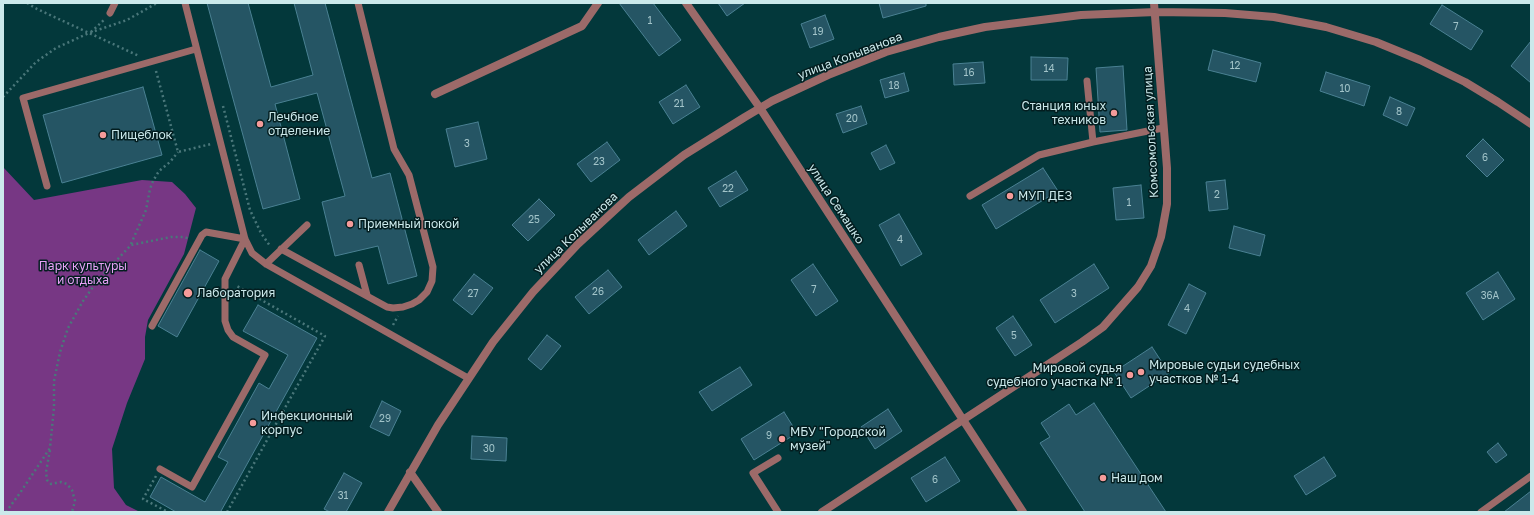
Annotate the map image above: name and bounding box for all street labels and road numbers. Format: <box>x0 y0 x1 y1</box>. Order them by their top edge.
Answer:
street label: улица Колыванова <box>796 29 904 83</box>
street label: Комсомольская улица <box>1140 66 1162 198</box>
street label: улица Семашко <box>805 161 867 247</box>
street label: улица Колыванова <box>531 189 621 277</box>

